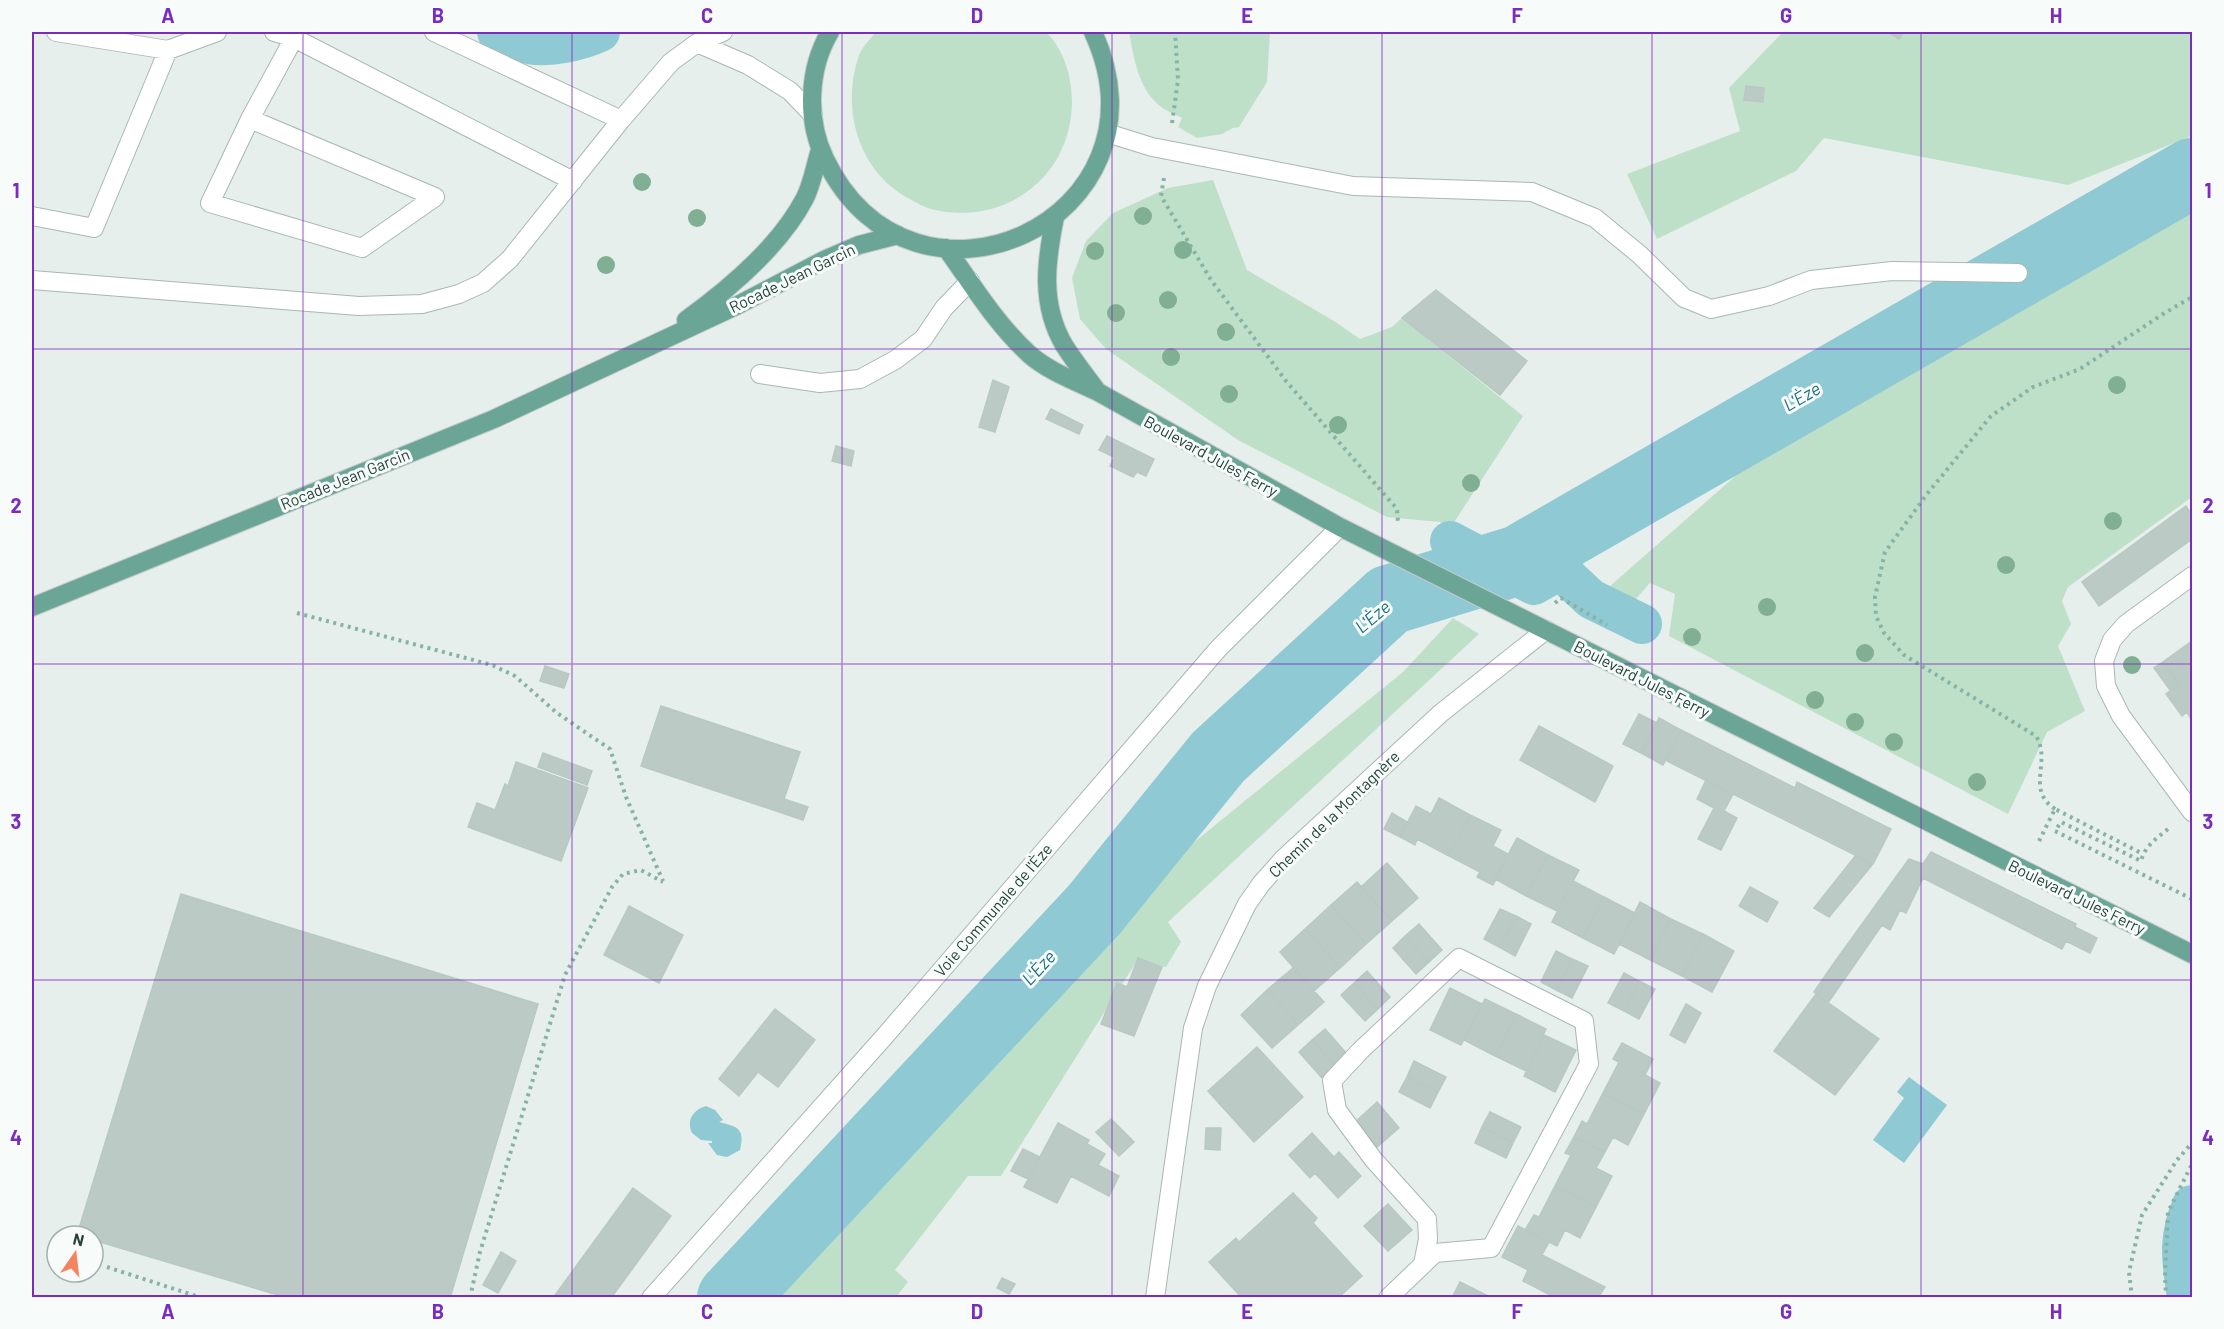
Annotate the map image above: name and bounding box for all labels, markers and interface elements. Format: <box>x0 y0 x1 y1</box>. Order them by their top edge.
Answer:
text: A <box>161 3 175 27</box>
text: B <box>432 3 444 27</box>
text: C <box>701 3 713 27</box>
text: D <box>971 3 983 27</box>
text: E <box>1241 3 1253 27</box>
text: F <box>1511 3 1523 27</box>
text: G <box>1780 3 1792 27</box>
text: H <box>2050 3 2062 27</box>
text: 1 <box>12 178 20 202</box>
text: 1 <box>2204 178 2212 202</box>
street label: Rocade Jean Garcin <box>726 239 858 316</box>
water label: L'Èze <box>1779 377 1824 415</box>
street label: Boulevard Jules Ferry <box>1141 411 1282 500</box>
street label: Rocade Jean Garcin <box>277 444 412 513</box>
text: 2 <box>10 493 22 517</box>
text: 2 <box>2202 493 2214 517</box>
water label: L'Èze <box>1350 595 1394 637</box>
street label: Boulevard Jules Ferry <box>1571 636 1714 721</box>
street label: Chemin de la Montagnère <box>1264 746 1403 881</box>
text: 3 <box>11 809 21 833</box>
text: 3 <box>2203 809 2213 833</box>
street label: Voie Communale de l'Èze <box>930 839 1056 980</box>
street label: Boulevard Jules Ferry <box>2006 855 2149 938</box>
water label: L'Èze <box>1017 946 1060 989</box>
text: 4 <box>10 1125 22 1149</box>
text: 4 <box>2202 1125 2214 1149</box>
north arrow <box>45 1224 105 1284</box>
text: N <box>71 1228 86 1249</box>
text: A <box>161 1299 175 1323</box>
text: B <box>432 1299 444 1323</box>
text: C <box>701 1299 713 1323</box>
text: D <box>971 1299 983 1323</box>
text: E <box>1241 1299 1253 1323</box>
text: F <box>1511 1299 1523 1323</box>
text: G <box>1780 1299 1792 1323</box>
text: H <box>2050 1299 2062 1323</box>

